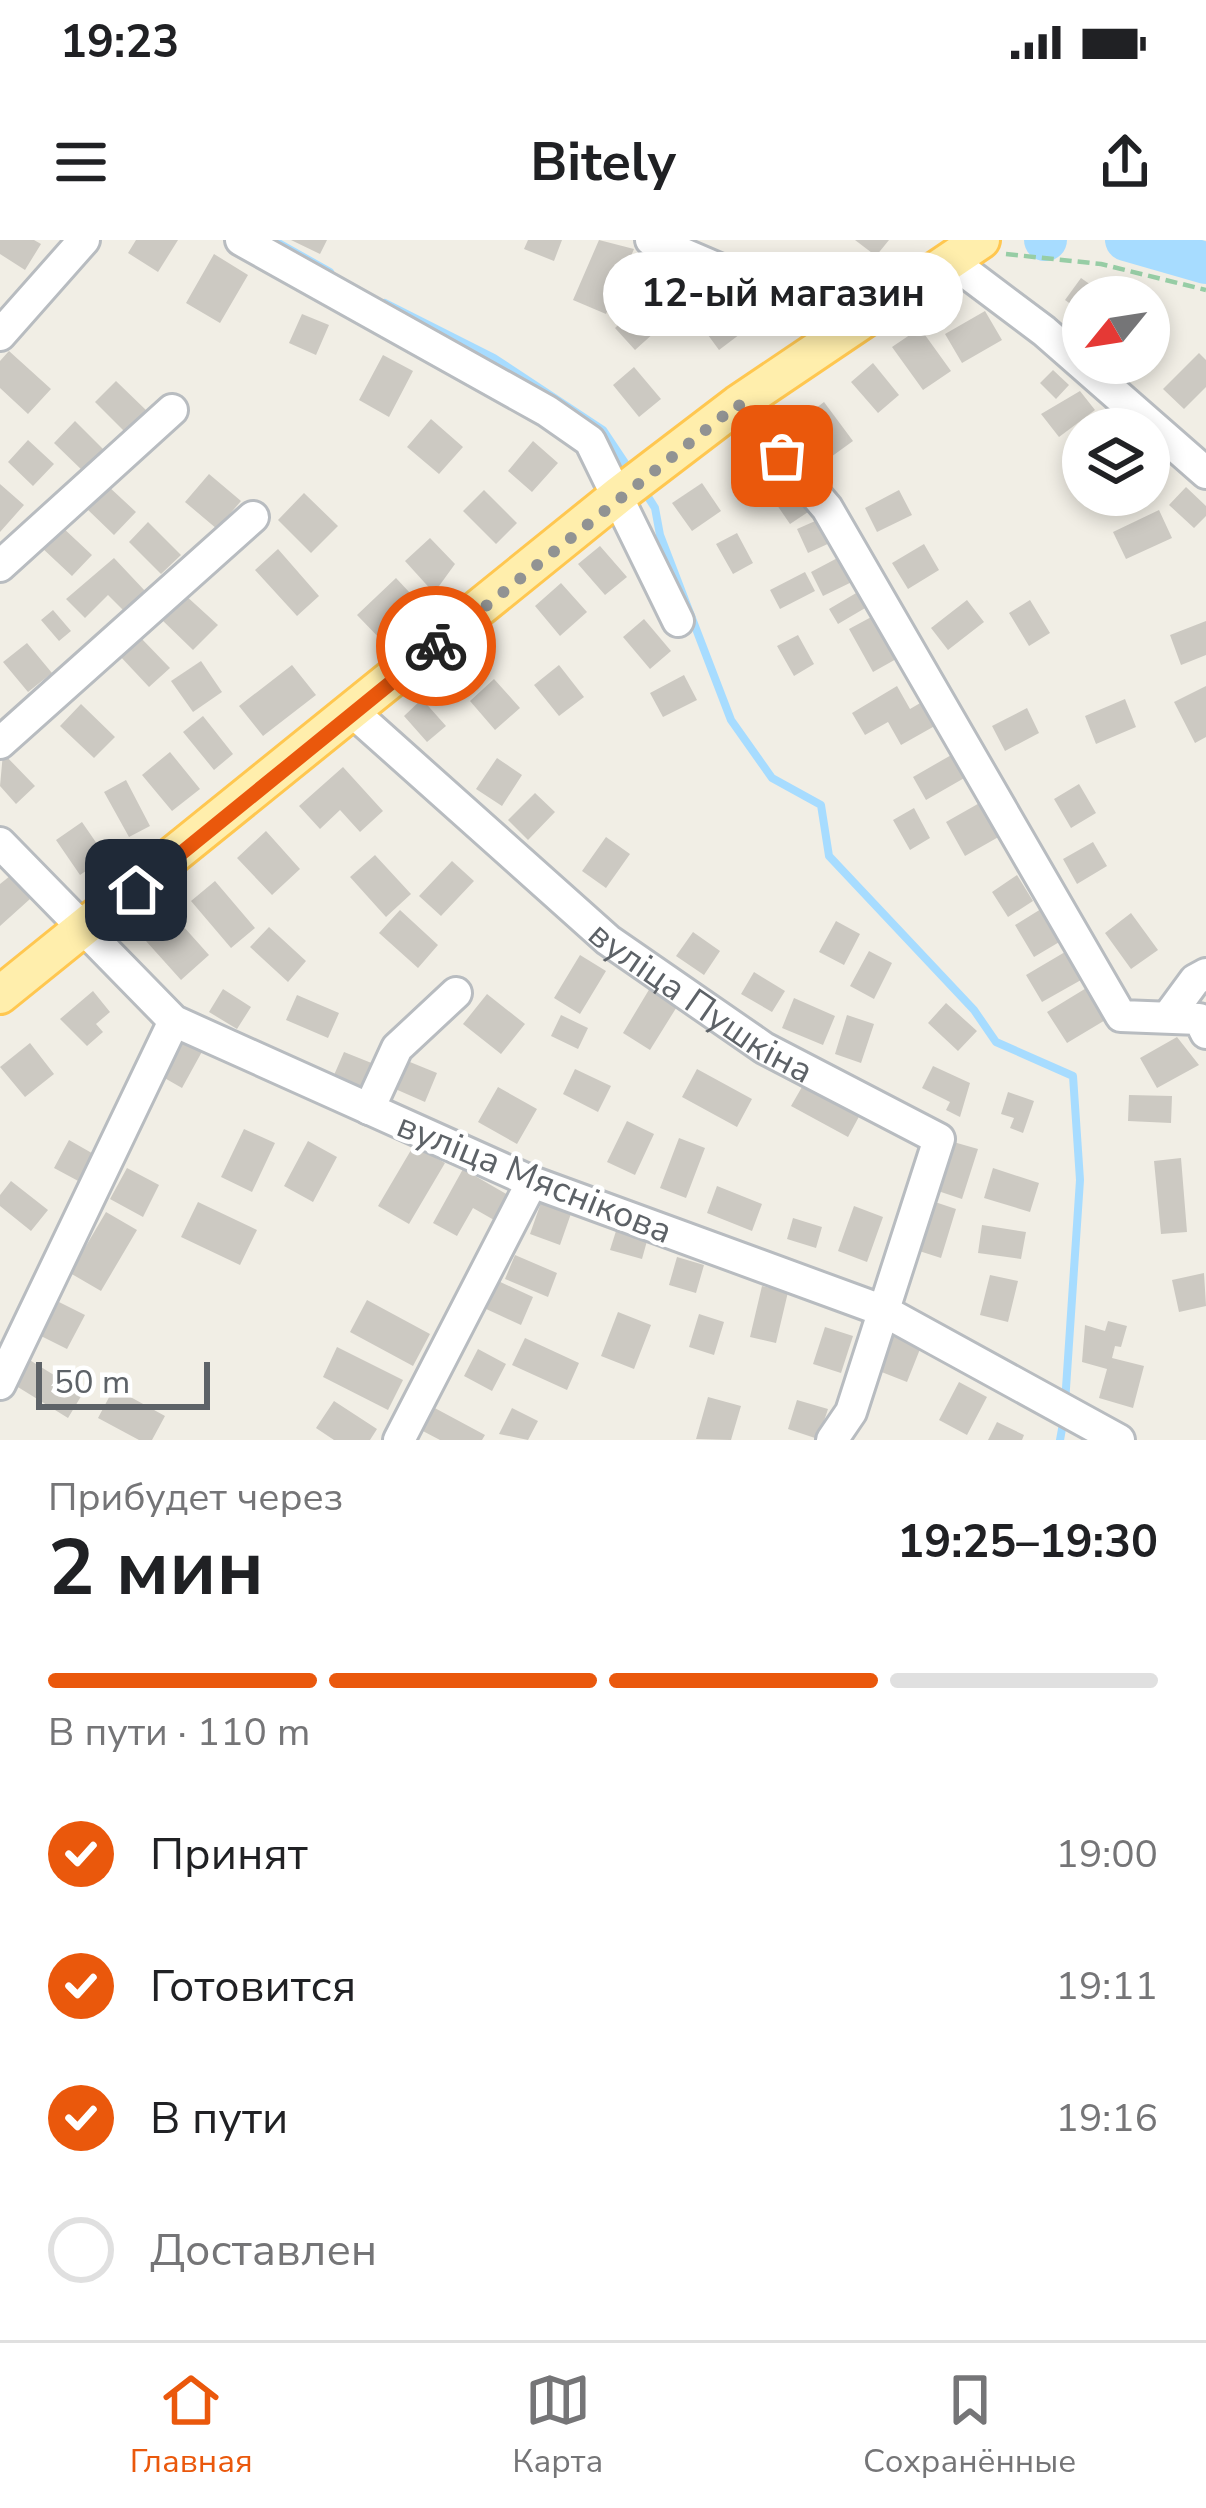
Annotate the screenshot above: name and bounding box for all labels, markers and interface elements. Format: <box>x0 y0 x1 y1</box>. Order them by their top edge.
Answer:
text: 19:23 <box>60 12 179 73</box>
text: Bitely <box>530 125 676 199</box>
icon: menu <box>48 129 114 195</box>
icon: share <box>1092 129 1158 195</box>
callout: 12-ый магазин <box>602 252 962 336</box>
text: 12-ый магазин <box>641 267 925 320</box>
north arrow <box>1062 276 1170 384</box>
map controls <box>1062 276 1170 516</box>
pin <box>731 405 833 507</box>
button: layers <box>1062 408 1170 516</box>
icon: bag <box>749 423 815 489</box>
courier <box>376 586 496 706</box>
icon: bike <box>403 613 469 679</box>
pin <box>85 839 187 941</box>
icon: home <box>103 857 169 923</box>
street label: вуліца Пушкіна <box>577 911 821 1095</box>
street label: вуліца Мяснікова <box>390 1101 679 1256</box>
scale bar <box>36 1356 210 1409</box>
text: 50 m <box>54 1360 130 1405</box>
text: Прибудет через <box>48 1471 343 1524</box>
text: 19:25–19:30 <box>897 1512 1158 1573</box>
text: 2 мин <box>48 1515 264 1622</box>
text: В пути · 110 m <box>48 1706 310 1759</box>
icon: check <box>48 1821 114 1887</box>
text: Принят <box>150 1824 308 1885</box>
text: 19:00 <box>1056 1828 1158 1881</box>
icon: check <box>48 1953 114 2019</box>
text: Готовится <box>150 1956 356 2017</box>
text: 19:11 <box>1056 1960 1158 2013</box>
icon: check <box>48 2085 114 2151</box>
text: В пути <box>150 2088 288 2149</box>
text: 19:16 <box>1056 2092 1158 2145</box>
text: Доставлен <box>150 2220 377 2281</box>
tab: Главная <box>130 2367 253 2484</box>
tab: Карта <box>512 2367 603 2484</box>
tab: Сохранённые <box>863 2367 1076 2484</box>

